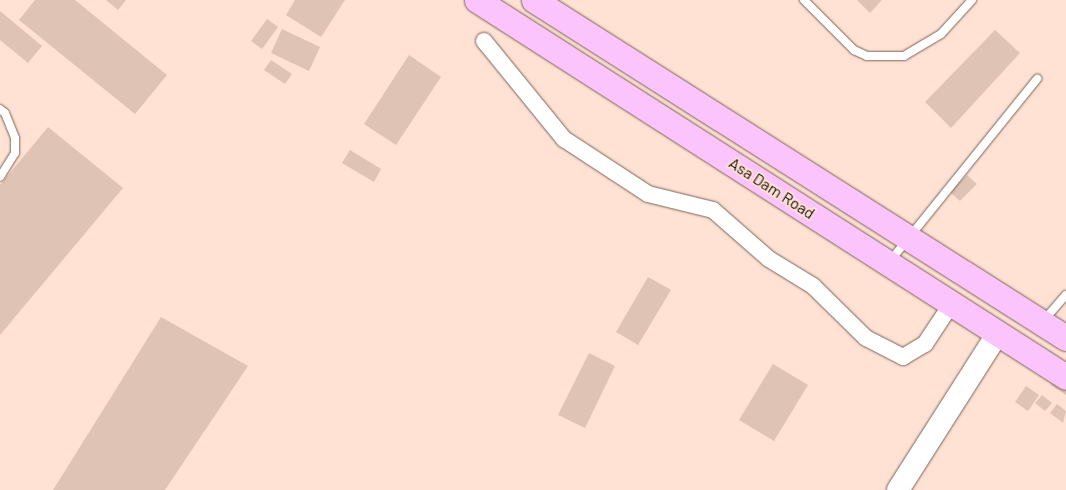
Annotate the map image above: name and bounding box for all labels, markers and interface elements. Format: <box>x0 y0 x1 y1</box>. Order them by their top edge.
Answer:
street label: Asa Dam Road <box>725 153 819 223</box>

